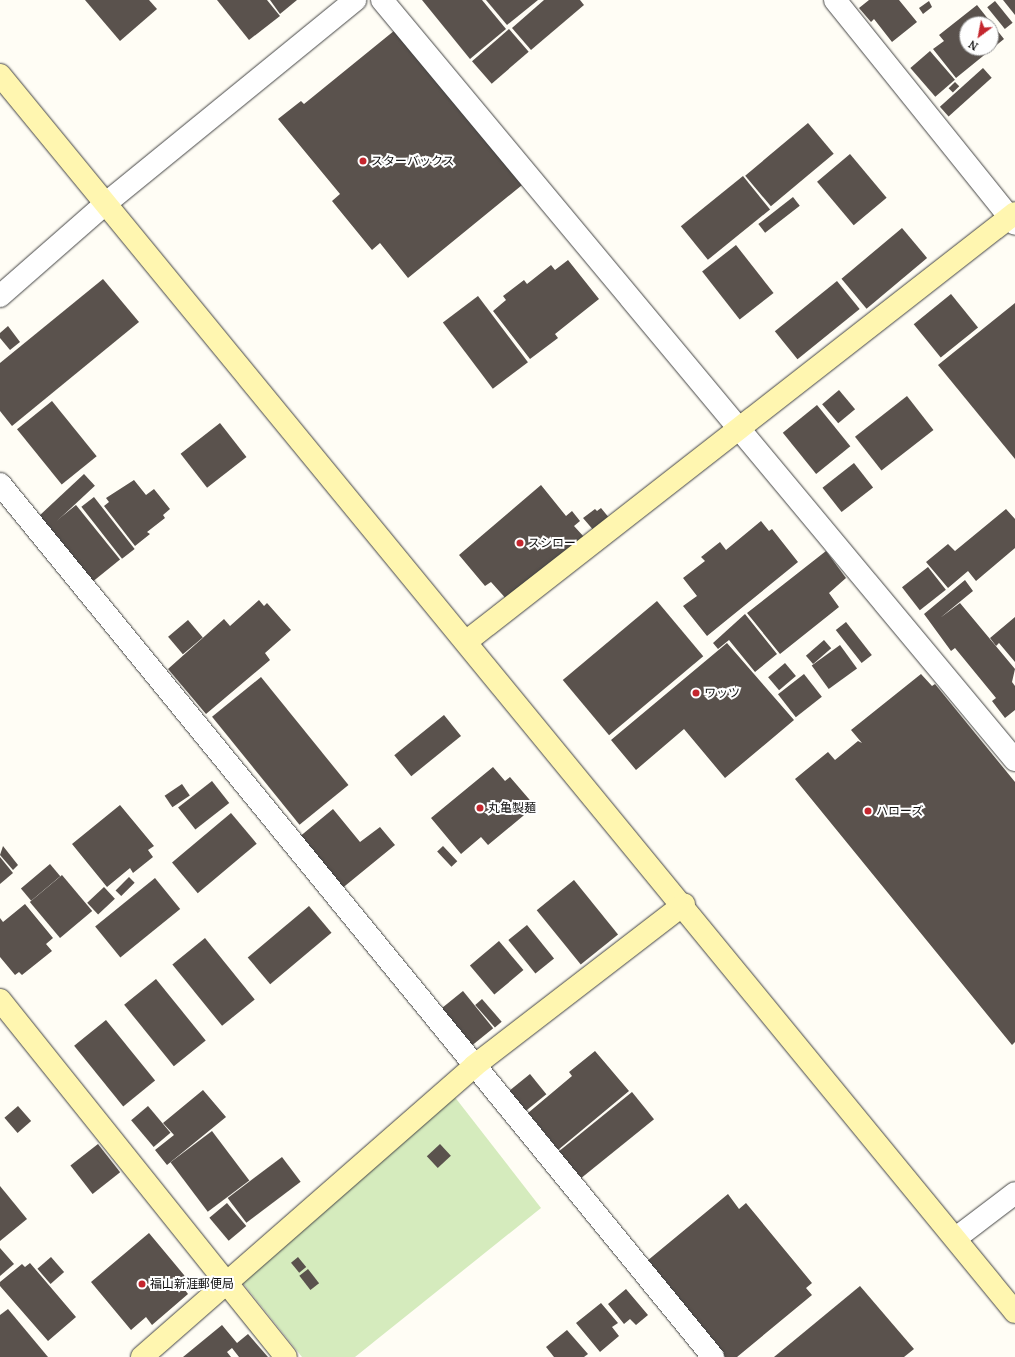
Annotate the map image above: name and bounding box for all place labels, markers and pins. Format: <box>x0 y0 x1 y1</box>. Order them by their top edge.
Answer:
place label: スターバックス <box>371 154 455 168</box>
marker: スターバックス <box>358 156 368 166</box>
place label: スシロー <box>528 536 576 550</box>
marker: スシロー <box>515 538 525 548</box>
place label: ワッツ <box>704 686 740 700</box>
marker: ワッツ <box>691 688 701 698</box>
place label: 丸亀製麺 <box>488 801 536 815</box>
marker: 丸亀製麺 <box>475 803 485 813</box>
place label: ハローズ <box>876 804 924 818</box>
marker: ハローズ <box>863 806 873 816</box>
place label: 福山新涯郵便局 <box>150 1277 234 1291</box>
marker: 福山新涯郵便局 <box>137 1279 147 1289</box>

